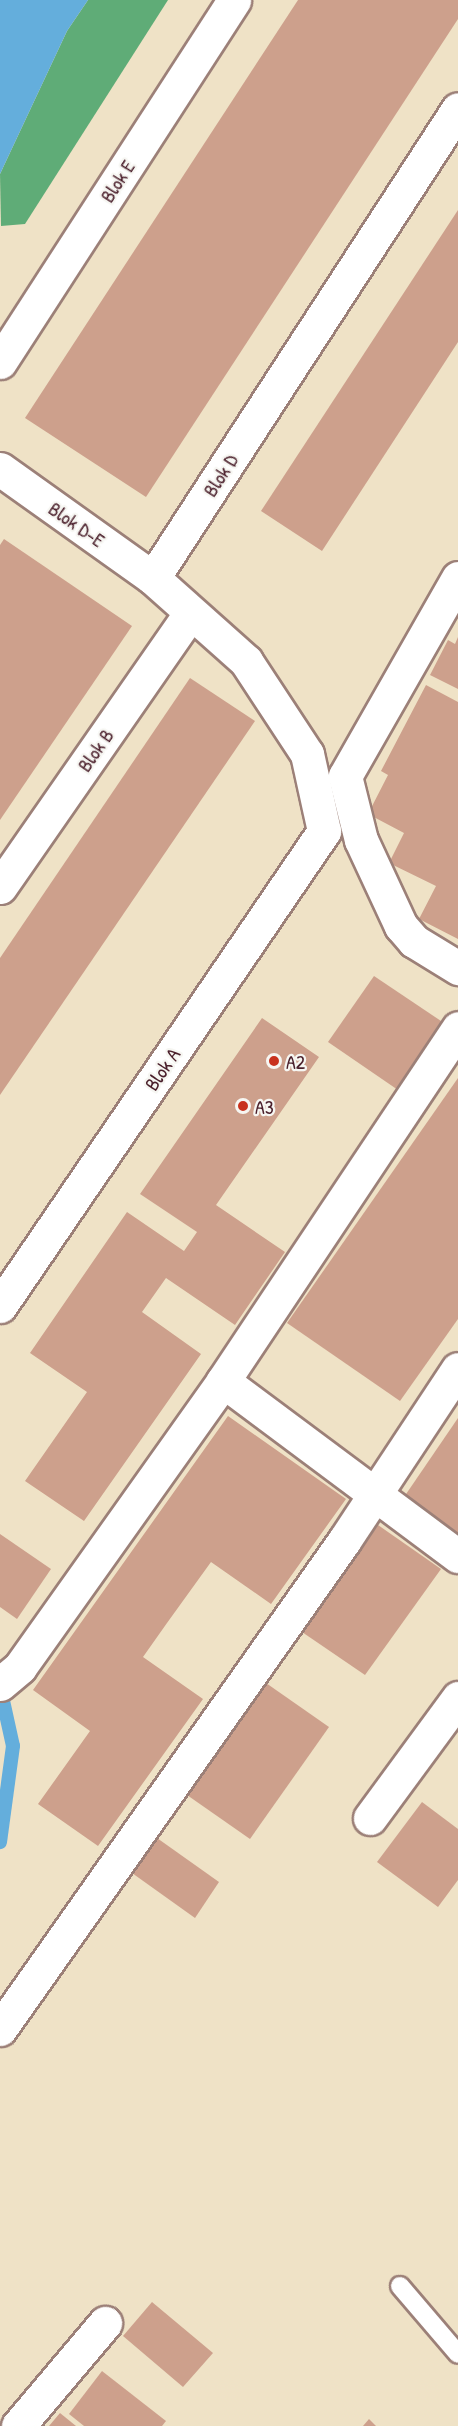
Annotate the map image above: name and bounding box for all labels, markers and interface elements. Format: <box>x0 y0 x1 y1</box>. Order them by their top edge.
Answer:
street label: Blok E <box>95 155 139 207</box>
street label: Blok D <box>197 449 243 501</box>
street label: Blok D-E <box>44 496 110 552</box>
street label: Blok B <box>72 724 118 776</box>
street label: Blok A <box>139 1043 185 1095</box>
place label: A2 <box>286 1049 305 1073</box>
marker: A2 <box>267 1054 281 1068</box>
place label: A3 <box>255 1094 274 1118</box>
marker: A3 <box>236 1099 250 1113</box>

